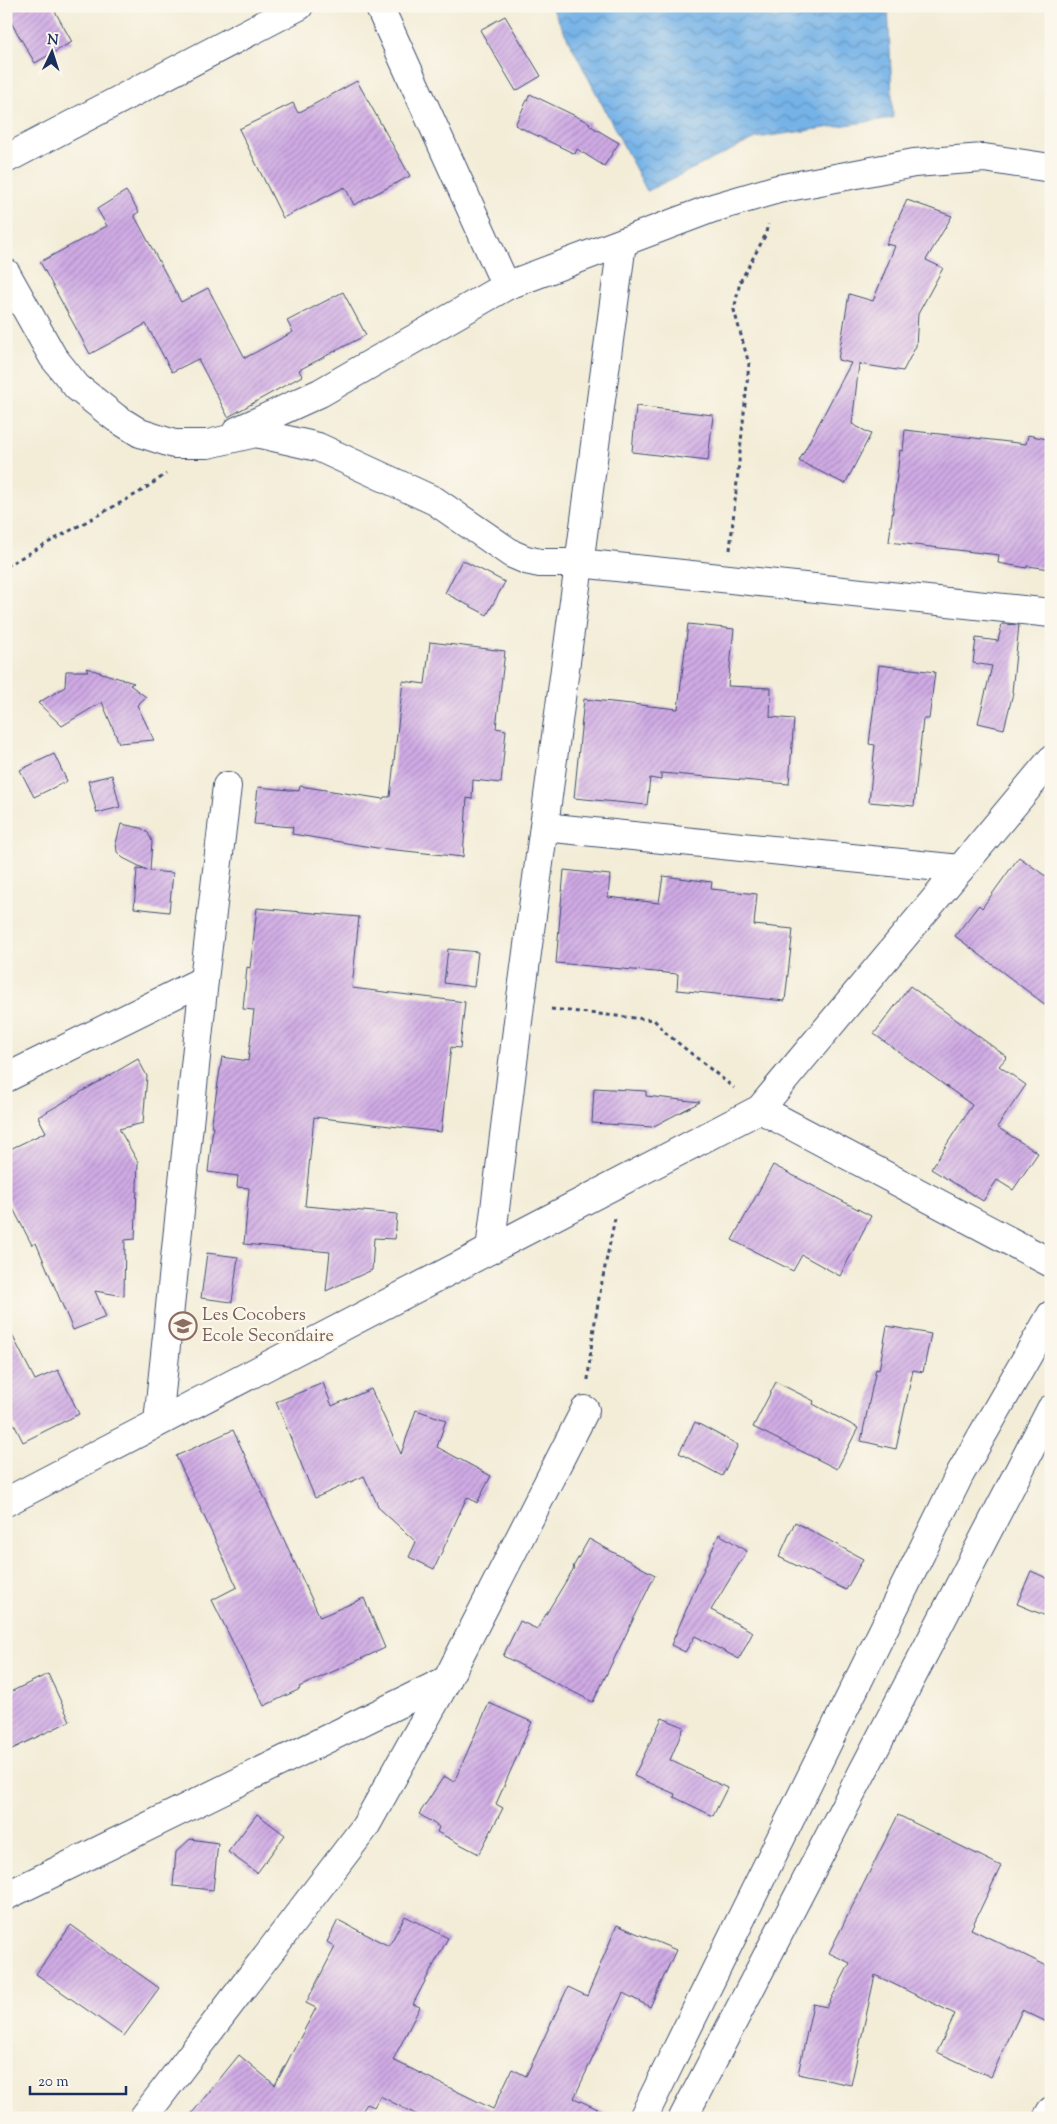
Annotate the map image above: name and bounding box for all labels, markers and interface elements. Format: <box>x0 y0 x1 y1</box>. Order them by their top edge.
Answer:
north arrow <box>28 28 78 78</box>
text: N <box>46 31 59 51</box>
place label: Les Cocobers Ecole Secondaire <box>202 1303 334 1350</box>
school or university icon: Les Cocobers Ecole Secondaire <box>168 1311 198 1341</box>
scale bar <box>30 2064 126 2096</box>
text: 20 m <box>38 2072 69 2093</box>

